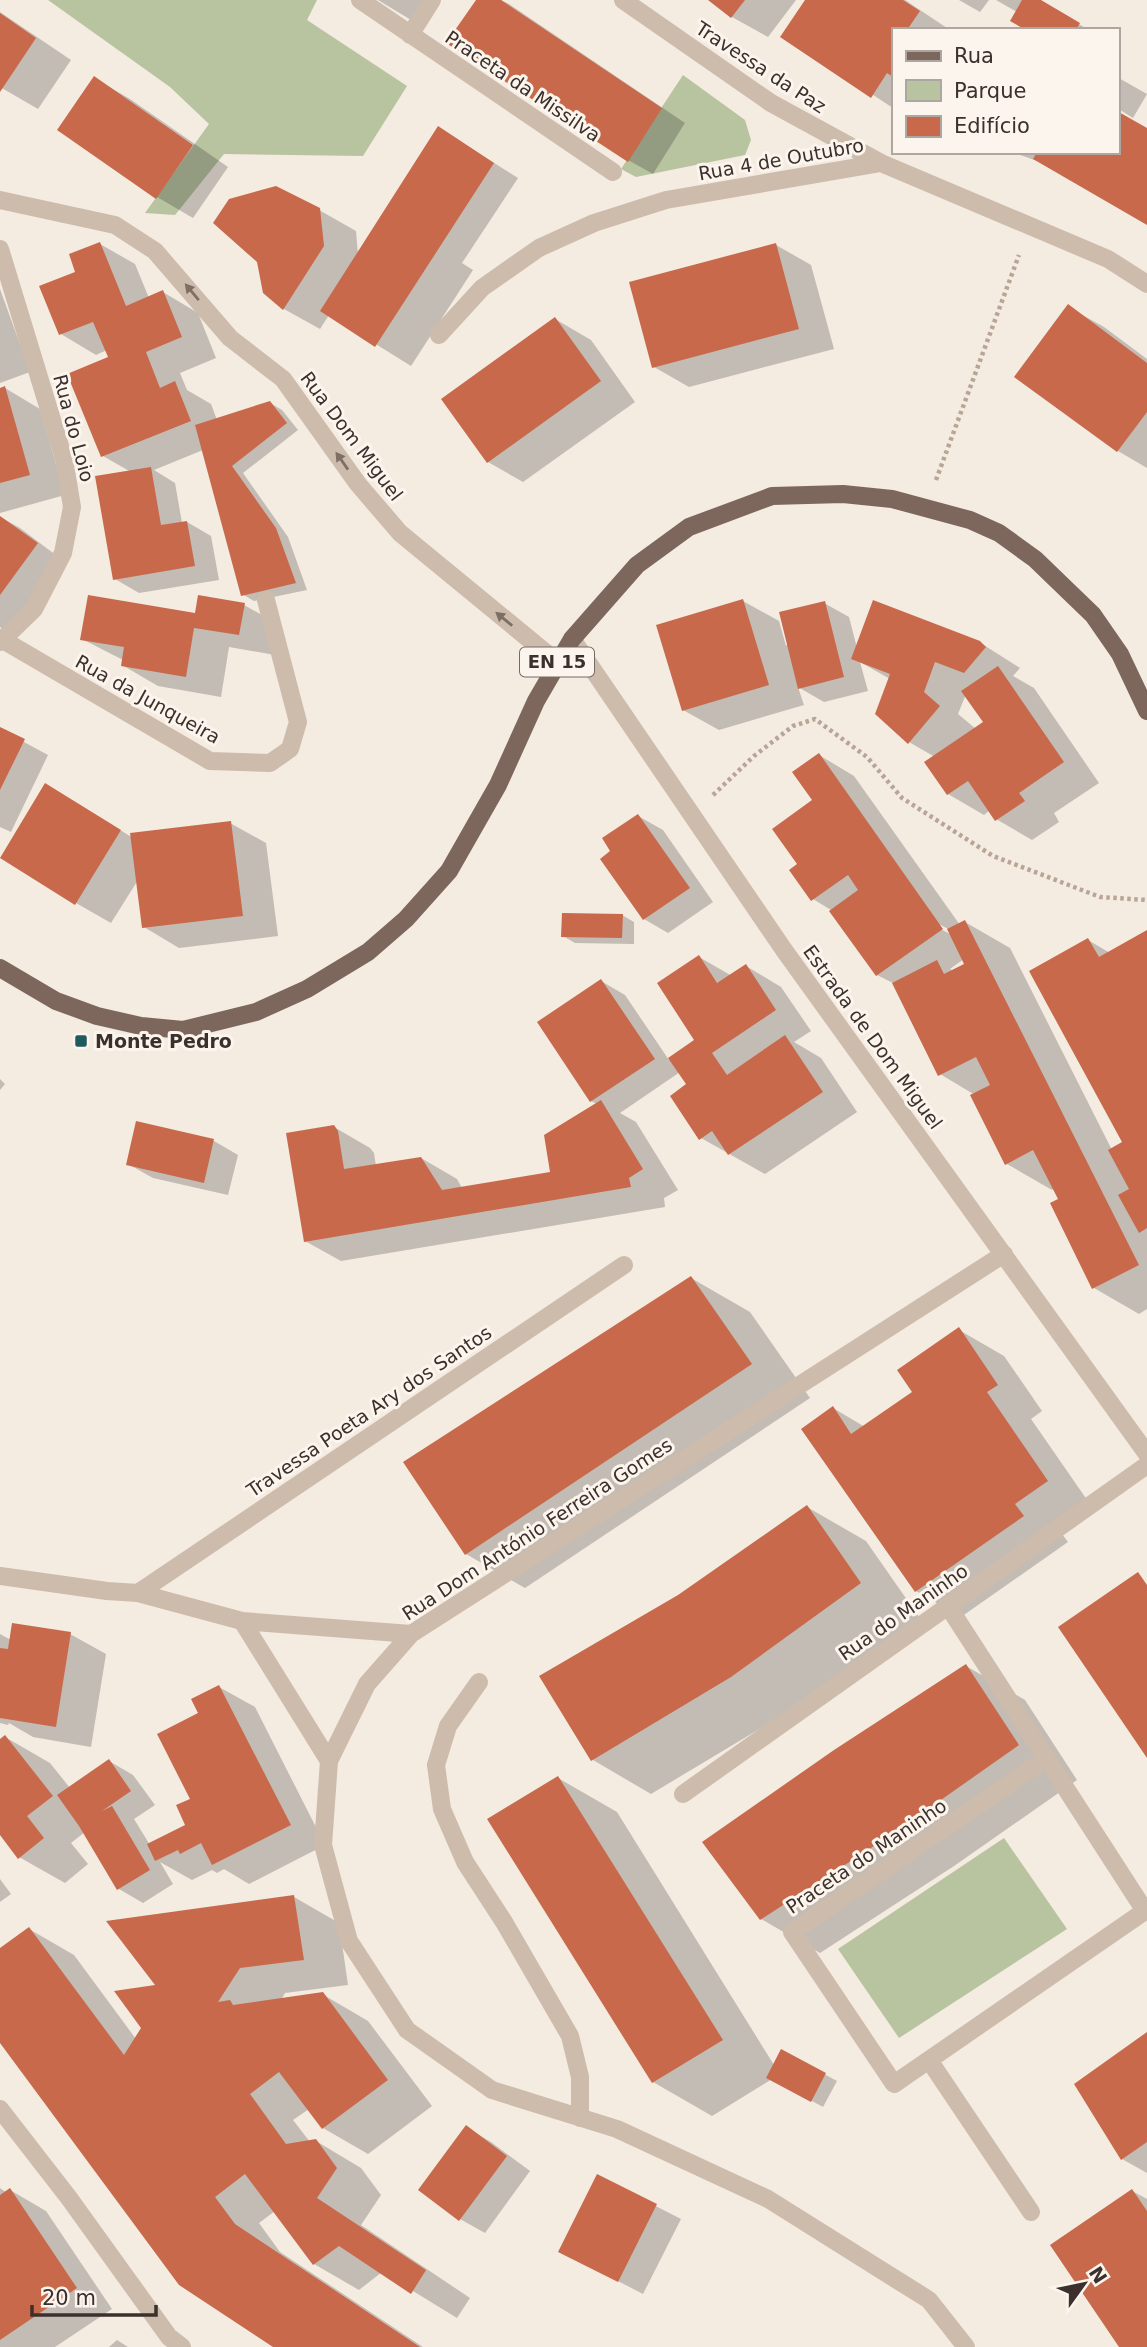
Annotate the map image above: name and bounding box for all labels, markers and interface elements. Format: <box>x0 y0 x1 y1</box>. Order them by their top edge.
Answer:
street label: Travessa da Paz <box>691 16 830 117</box>
street label: Praceta da Missilva <box>441 26 605 146</box>
legend <box>892 28 1119 154</box>
text: Rua <box>954 44 994 68</box>
text: Parque <box>954 79 1026 103</box>
text: Edifício <box>954 114 1030 138</box>
street label: Rua 4 de Outubro <box>697 134 865 184</box>
one-way arrow <box>185 284 200 301</box>
street label: Rua Dom Miguel <box>296 367 408 505</box>
street label: Rua do Loio <box>49 372 99 484</box>
one-way arrow <box>335 452 349 470</box>
one-way arrow <box>495 612 512 627</box>
road number: EN 15 <box>520 648 594 676</box>
street label: Rua da Junqueira <box>72 650 224 748</box>
street label: Estrada de Dom Miguel <box>799 941 947 1133</box>
place label: Monte Pedro <box>95 1030 232 1052</box>
marker: Monte Pedro <box>73 1033 89 1049</box>
street label: Travessa Poeta Ary dos Santos <box>242 1321 496 1502</box>
street label: Rua Dom António Ferreira Gomes <box>398 1433 676 1625</box>
street label: Rua do Maninho <box>834 1559 972 1665</box>
street label: Praceta do Maninho <box>782 1794 950 1918</box>
north arrow <box>1049 2249 1119 2319</box>
text: N <box>1085 2262 1112 2287</box>
scale bar <box>32 2274 156 2318</box>
text: 20 m <box>42 2286 96 2310</box>

